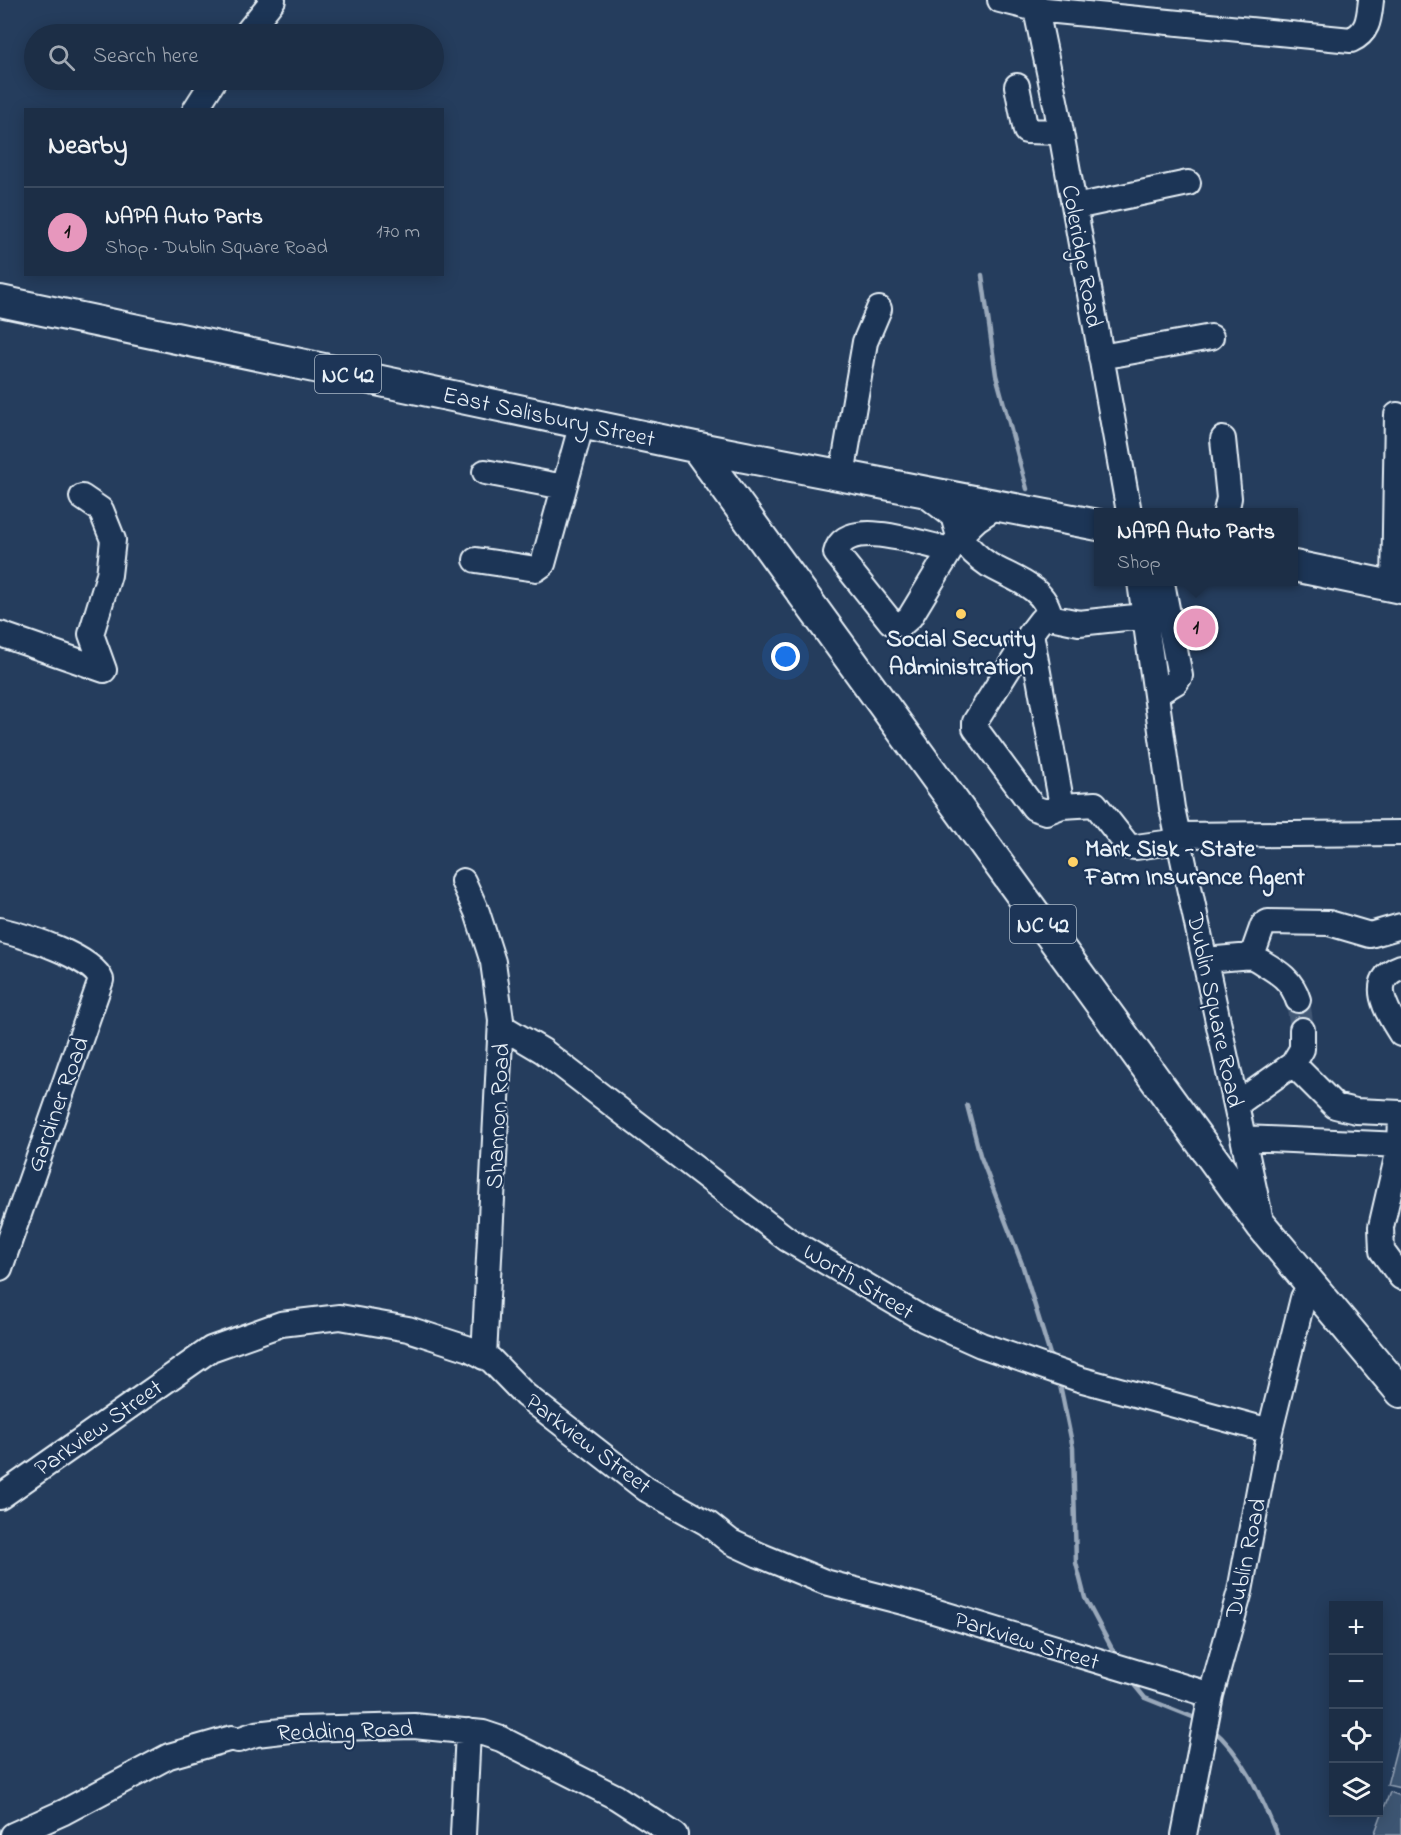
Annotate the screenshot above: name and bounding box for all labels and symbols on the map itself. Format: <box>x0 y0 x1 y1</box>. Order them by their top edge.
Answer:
street label: Coleridge Road <box>1051 182 1110 331</box>
road number: NC 42 <box>315 355 381 393</box>
street label: East Salisbury Street <box>439 379 658 459</box>
pin: 1 <box>1176 606 1216 650</box>
marker: Social Security Administration <box>954 607 968 621</box>
place label: Social Security Administration <box>886 623 1036 686</box>
your location <box>771 642 800 671</box>
place label: Mark Sisk - State Farm Insurance Agent <box>1084 833 1306 897</box>
marker: Mark Sisk - State Farm Insurance Agent <box>1066 855 1080 869</box>
road number: NC 42 <box>1010 905 1076 943</box>
street label: Dublin Square Road <box>1176 909 1251 1111</box>
street label: Gardiner Road <box>19 1032 100 1177</box>
street label: Shannon Road <box>478 1042 521 1190</box>
street label: Worth Street <box>795 1236 920 1330</box>
street label: Parkview Street <box>28 1372 171 1486</box>
street label: Parkview Street <box>517 1386 658 1504</box>
street label: Dublin Road <box>1217 1495 1277 1623</box>
street label: Parkview Street <box>949 1604 1103 1681</box>
street label: Redding Road <box>276 1713 414 1752</box>

